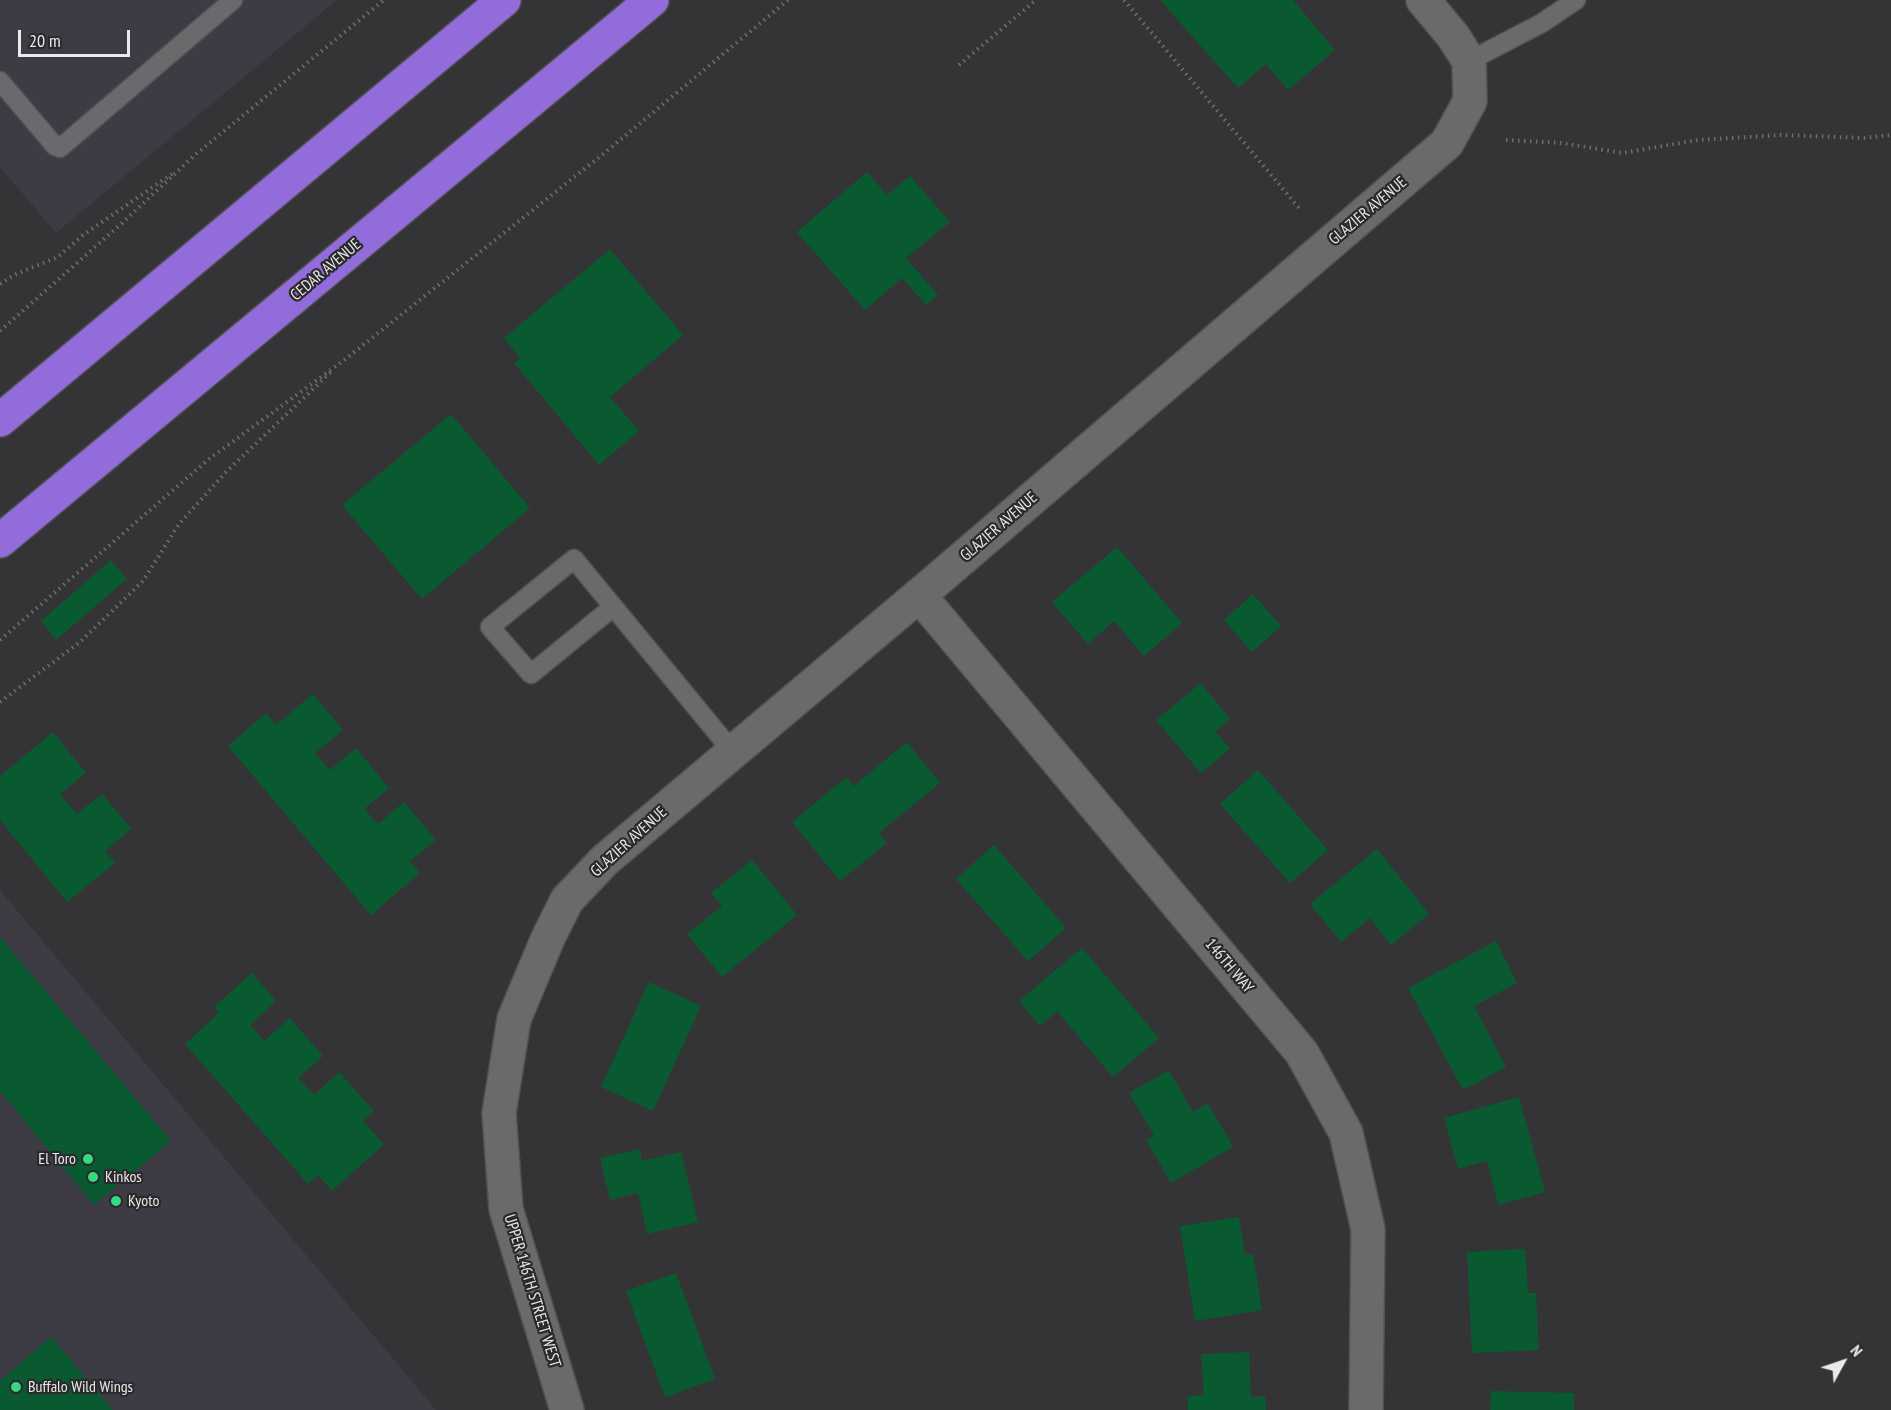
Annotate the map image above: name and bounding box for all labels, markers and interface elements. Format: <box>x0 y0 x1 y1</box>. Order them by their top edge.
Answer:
scale bar <box>21 18 134 56</box>
text: 20 m <box>29 29 61 52</box>
street label: GLAZIER AVENUE <box>1325 173 1411 249</box>
street label: CEDAR AVENUE <box>287 235 365 305</box>
street label: GLAZIER AVENUE <box>957 488 1041 566</box>
street label: GLAZIER AVENUE <box>587 803 671 881</box>
street label: 146TH WAY <box>1201 935 1257 997</box>
place label: El Toro <box>38 1149 76 1169</box>
marker: El Toro <box>81 1152 95 1166</box>
place label: Kinkos <box>105 1167 142 1187</box>
marker: Kinkos <box>86 1170 100 1184</box>
place label: Kyoto <box>128 1191 159 1211</box>
marker: Kyoto <box>109 1194 123 1208</box>
street label: UPPER 146TH STREET WEST <box>500 1212 564 1370</box>
north arrow <box>1813 1332 1873 1392</box>
text: N <box>1846 1341 1867 1360</box>
place label: Buffalo Wild Wings <box>28 1377 133 1397</box>
marker: Buffalo Wild Wings <box>9 1380 23 1394</box>

